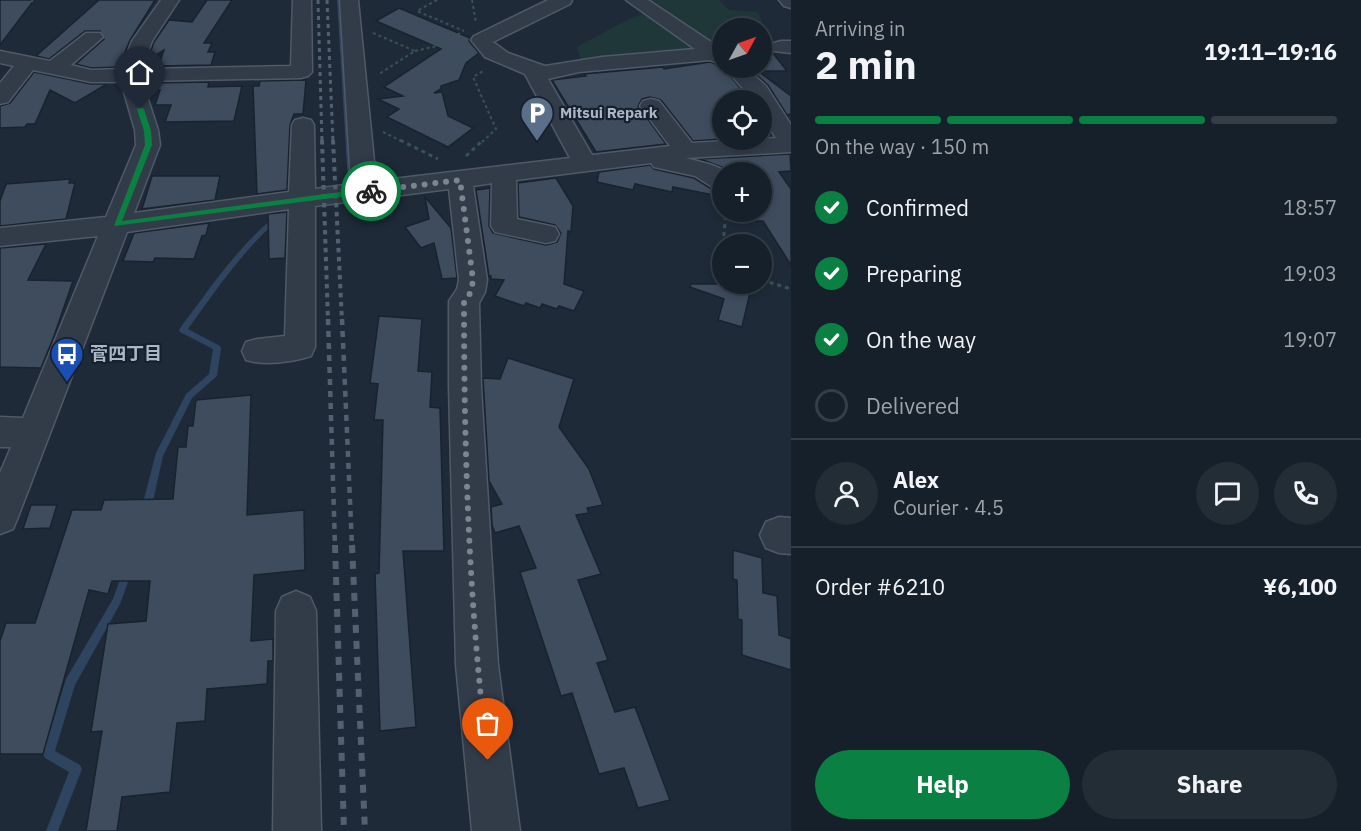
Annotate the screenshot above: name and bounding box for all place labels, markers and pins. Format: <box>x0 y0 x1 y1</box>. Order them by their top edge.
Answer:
pin <box>114 47 165 109</box>
parking icon: Mitsui Repark <box>519 95 555 142</box>
place label: Mitsui Repark <box>560 103 658 122</box>
bus stop icon: 菅四丁目 <box>49 336 85 383</box>
place label: 菅四丁目 <box>90 342 162 365</box>
pin <box>462 698 513 760</box>

